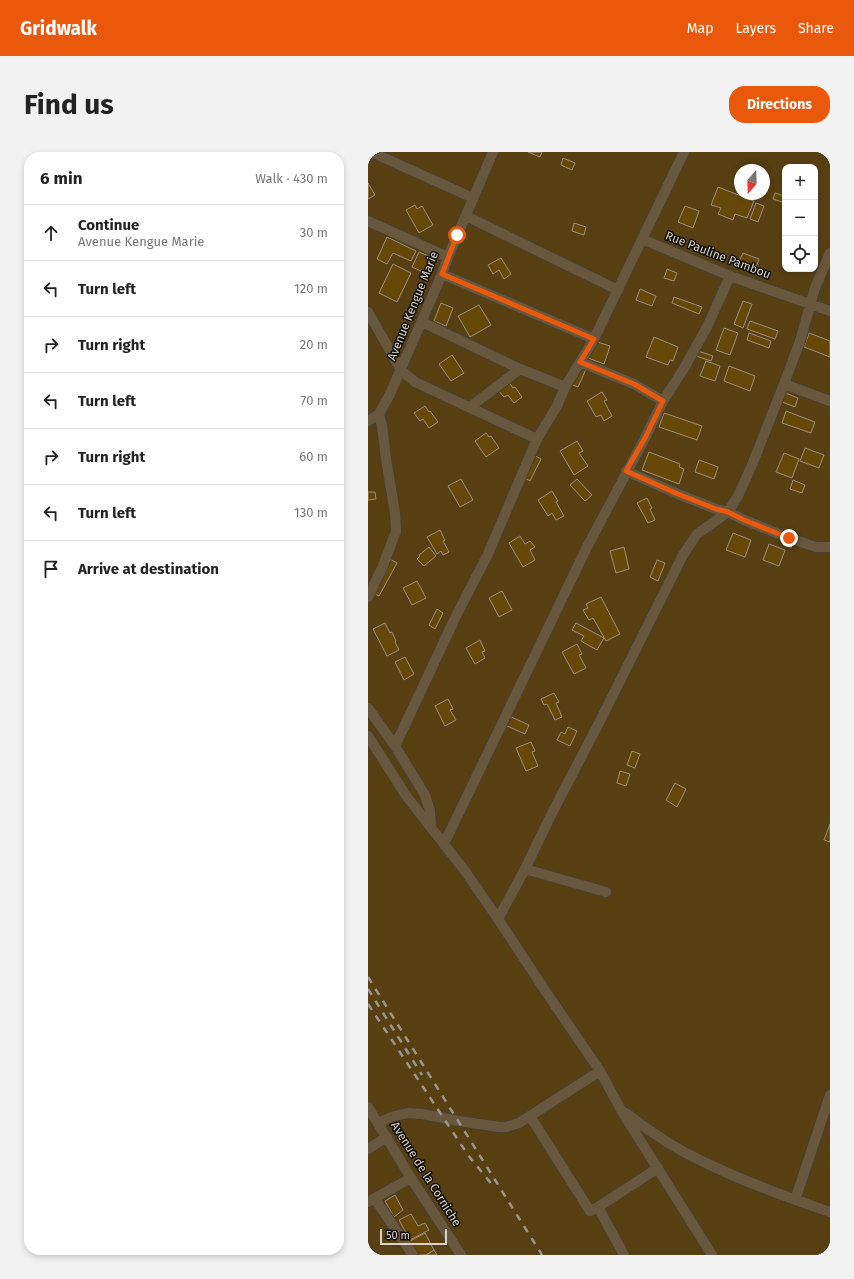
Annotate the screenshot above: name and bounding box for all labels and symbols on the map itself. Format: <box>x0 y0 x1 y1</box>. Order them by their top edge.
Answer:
north arrow <box>734 164 770 200</box>
route start <box>448 226 466 244</box>
street label: Rue Pauline Pambou <box>663 228 773 282</box>
street label: Avenue Kengue Marie <box>385 249 441 363</box>
route end <box>780 529 798 547</box>
street label: Avenue de la Corniche <box>388 1119 464 1229</box>
scale bar <box>380 1227 447 1246</box>

